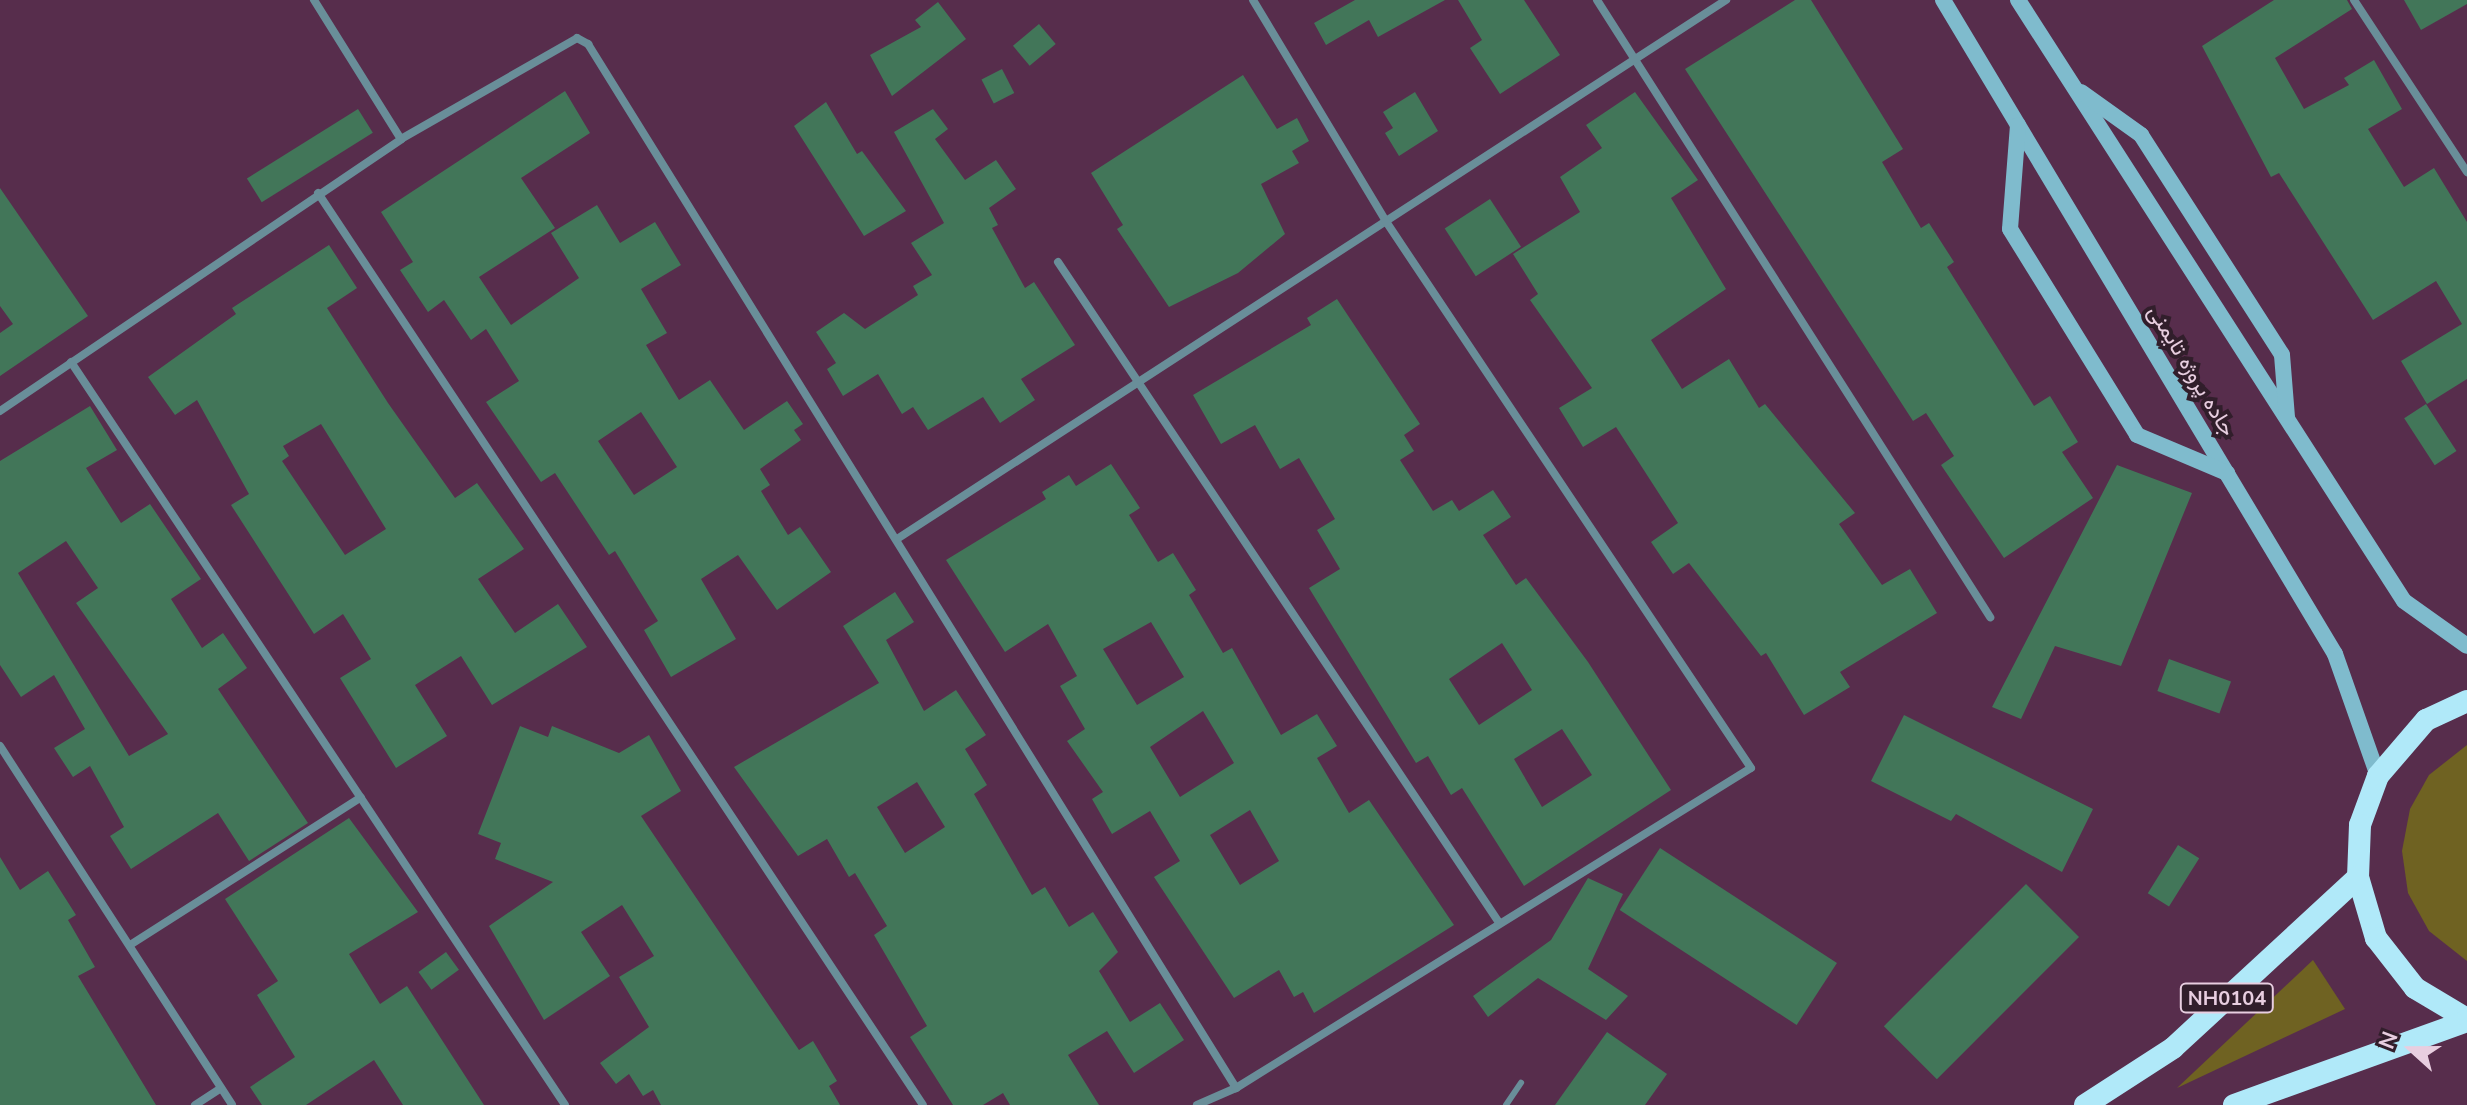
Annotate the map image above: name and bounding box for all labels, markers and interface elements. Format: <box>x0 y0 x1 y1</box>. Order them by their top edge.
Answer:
street label: جاده پروژه تایمنی <box>2141 301 2241 441</box>
road number: NH0104 <box>2179 982 2275 1014</box>
north arrow <box>2371 1009 2451 1089</box>
text: N <box>2372 1027 2406 1053</box>

